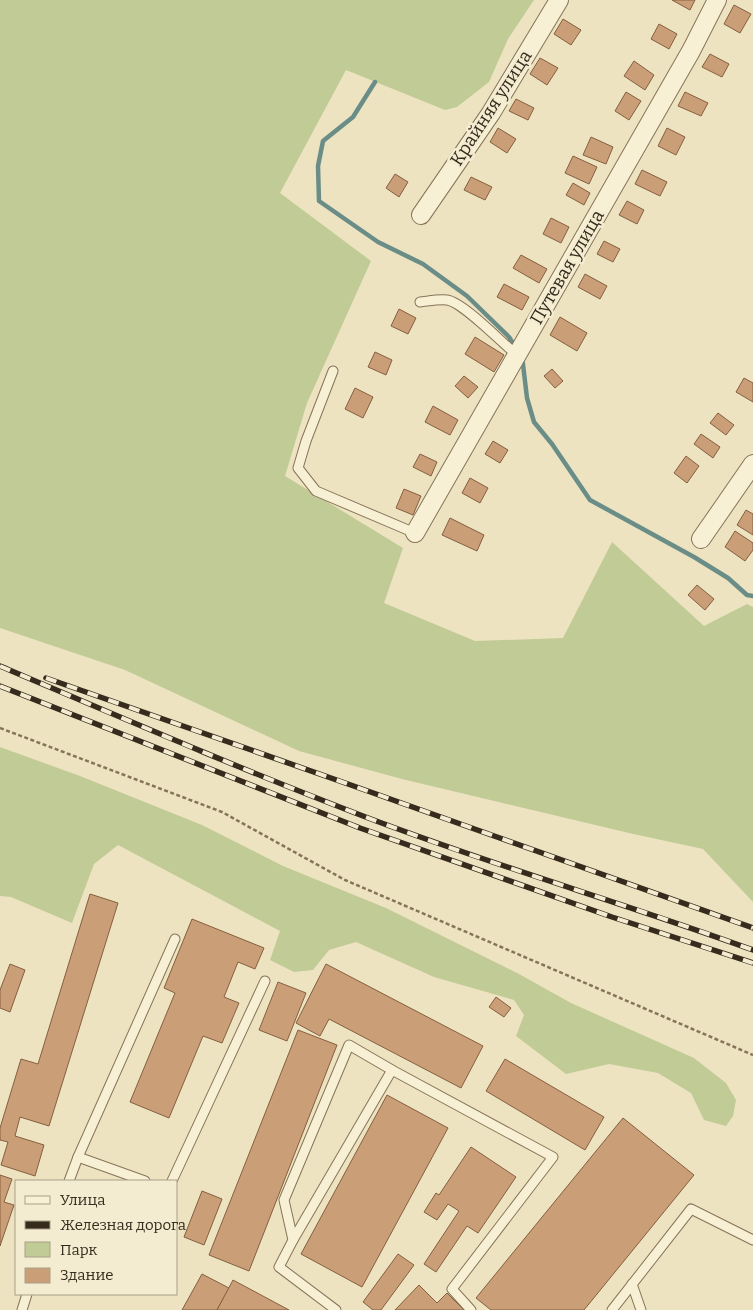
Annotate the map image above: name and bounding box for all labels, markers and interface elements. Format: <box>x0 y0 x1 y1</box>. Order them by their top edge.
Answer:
street label: Крайняя улица <box>445 46 537 170</box>
street label: Путевая улица <box>525 206 609 328</box>
legend <box>15 1180 178 1295</box>
text: Улица <box>60 1191 106 1209</box>
text: Железная дорога <box>60 1216 186 1234</box>
text: Парк <box>60 1241 98 1259</box>
text: Здание <box>60 1266 114 1284</box>

